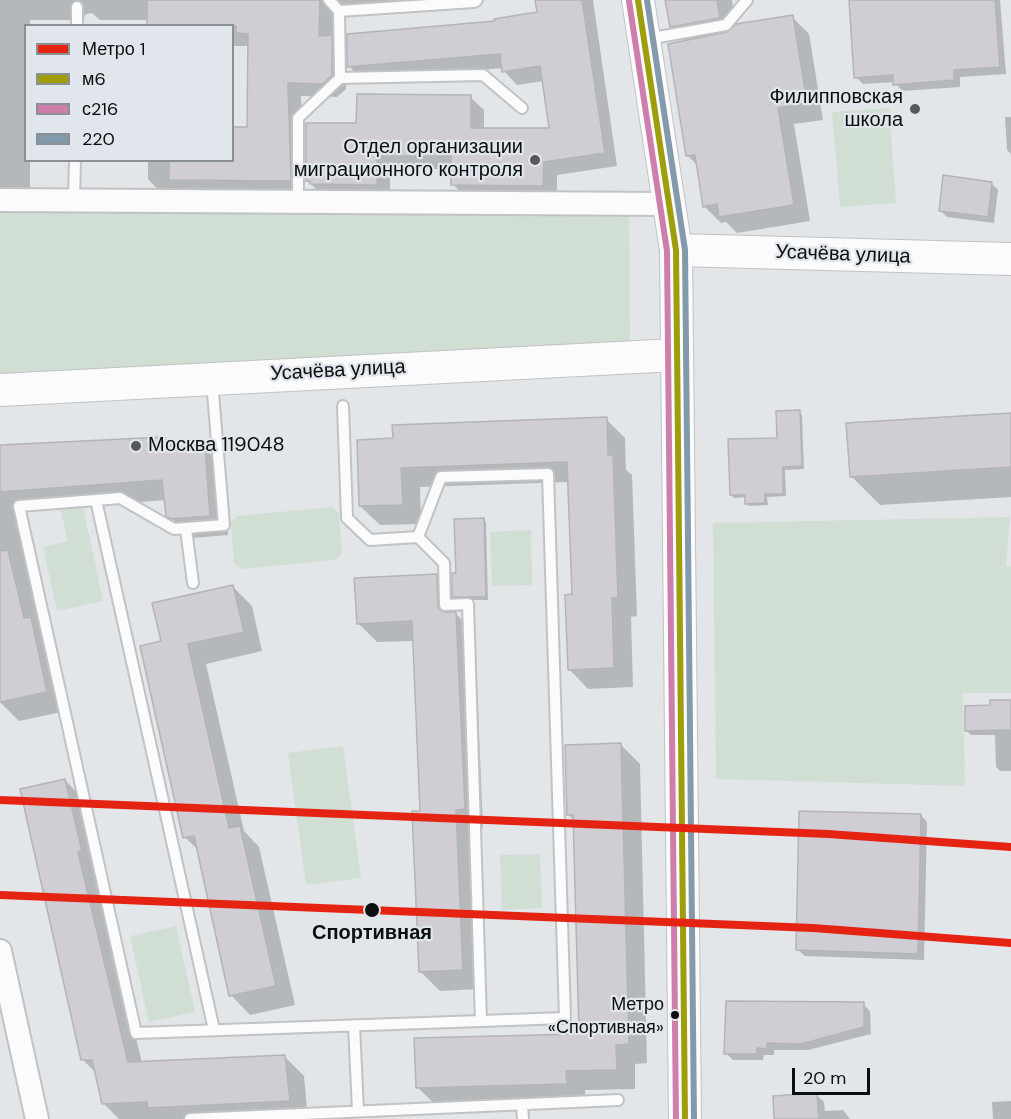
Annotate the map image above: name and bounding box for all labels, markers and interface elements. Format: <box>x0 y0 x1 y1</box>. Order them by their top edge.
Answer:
legend <box>24 24 234 162</box>
text: Метро 1 <box>82 37 145 61</box>
text: м6 <box>82 67 106 91</box>
place label: Филипповская школа <box>769 86 903 133</box>
text: с216 <box>82 97 118 121</box>
marker: Филипповская школа <box>908 102 922 116</box>
text: 220 <box>82 127 115 151</box>
place label: Отдел организации миграционного контроля <box>294 136 523 183</box>
marker: Отдел организации миграционного контроля <box>528 153 542 167</box>
street label: Усачёва улица <box>775 241 911 269</box>
street label: Усачёва улица <box>270 355 406 387</box>
place label: Москва 119048 <box>148 434 285 458</box>
marker: Москва 119048 <box>129 439 143 453</box>
marker: Спортивная <box>363 901 381 919</box>
place label: Спортивная <box>312 922 432 946</box>
place label: Метро «Спортивная» <box>548 994 664 1036</box>
marker: Метро «Спортивная» <box>669 1009 681 1021</box>
scale bar <box>795 1056 873 1094</box>
text: 20 m <box>803 1066 846 1090</box>

